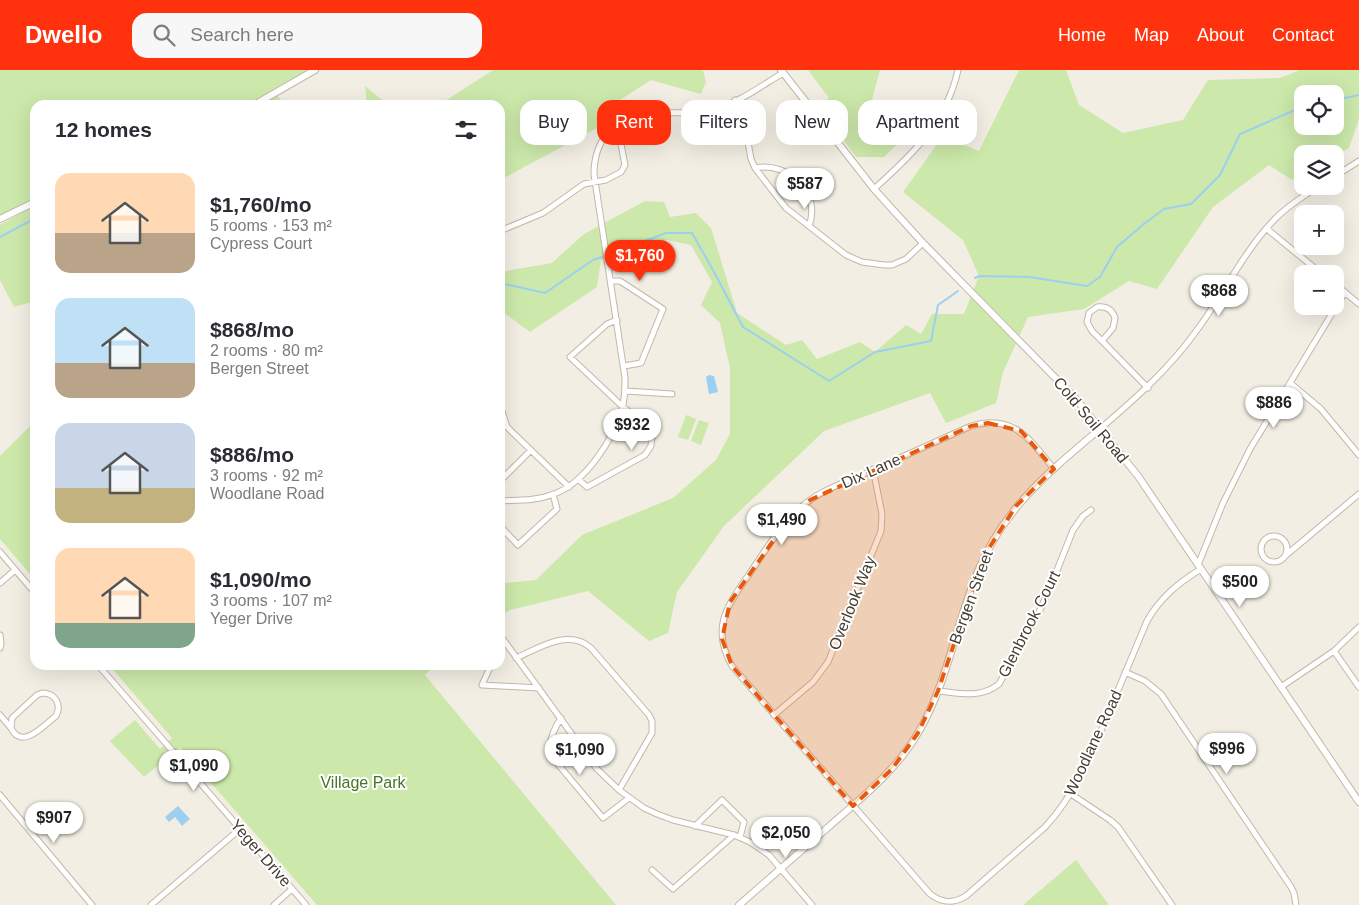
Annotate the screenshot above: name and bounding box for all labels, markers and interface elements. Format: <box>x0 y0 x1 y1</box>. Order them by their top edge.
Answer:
search box <box>132 13 482 58</box>
text: Dwello <box>25 21 102 48</box>
icon: search <box>150 21 178 49</box>
text: Search here <box>190 24 294 45</box>
text: Home <box>1058 25 1106 45</box>
text: Map <box>1134 25 1169 45</box>
text: About <box>1197 25 1244 45</box>
text: Contact <box>1272 25 1334 45</box>
map controls <box>1294 85 1344 315</box>
button: locate <box>1294 85 1344 135</box>
chip: Buy <box>520 100 587 145</box>
chip: Rent <box>597 100 671 145</box>
chip: Filters <box>681 100 766 145</box>
chip: New <box>776 100 848 145</box>
chip: Apartment <box>858 100 977 145</box>
icon: filters <box>452 116 480 144</box>
text: 12 homes <box>55 118 152 141</box>
button: layers <box>1294 145 1344 195</box>
pin: $587 <box>775 168 835 210</box>
text: $587 <box>787 175 823 192</box>
icon: home <box>95 193 155 253</box>
text: $1,760/mo <box>210 193 312 216</box>
button: + <box>1294 205 1344 255</box>
text: 5 rooms · 153 m² <box>210 217 332 234</box>
text: Cypress Court <box>210 235 312 252</box>
pin: $1,760 <box>599 240 681 282</box>
text: $1,760 <box>616 247 664 264</box>
button: − <box>1294 265 1344 315</box>
pin: $868 <box>1189 274 1249 317</box>
text: $868 <box>1201 282 1237 299</box>
icon: home <box>95 318 155 378</box>
text: $868/mo <box>210 318 294 341</box>
text: 2 rooms · 80 m² <box>210 342 323 359</box>
text: Bergen Street <box>210 360 309 377</box>
street label: Cold Soil Road <box>1050 374 1132 466</box>
pin: $886 <box>1244 386 1304 429</box>
text: $886 <box>1256 394 1292 411</box>
pin: $932 <box>602 408 662 451</box>
text: $932 <box>614 416 650 433</box>
icon: home <box>95 443 155 503</box>
text: $886/mo <box>210 443 294 466</box>
street label: Dix Lane <box>839 450 903 492</box>
text: 3 rooms · 92 m² <box>210 467 323 484</box>
text: Woodlane Road <box>210 485 324 502</box>
pin: $1,490 <box>741 504 823 546</box>
text: $1,490 <box>758 511 806 528</box>
street label: Bergen Street <box>946 547 996 646</box>
street label: Overlook Way <box>825 554 879 652</box>
pin: $500 <box>1210 566 1270 608</box>
street label: Glenbrook Court <box>995 567 1063 680</box>
icon: home <box>95 568 155 628</box>
text: $1,090/mo <box>210 568 312 591</box>
text: $500 <box>1222 573 1258 590</box>
text: 3 rooms · 107 m² <box>210 592 332 609</box>
text: Yeger Drive <box>210 610 293 627</box>
street label: Woodlane Road <box>1061 688 1125 798</box>
pin: $996 <box>1197 732 1257 775</box>
pin: $1,090 <box>539 734 621 776</box>
text: $996 <box>1209 740 1245 757</box>
text: $1,090 <box>556 741 604 758</box>
pin: $1,090 <box>153 750 235 792</box>
text: $1,090 <box>170 757 218 774</box>
park label: Village Park <box>320 774 407 791</box>
pin: $907 <box>24 802 84 844</box>
text: $907 <box>36 809 72 826</box>
street label: Yeger Drive <box>227 816 295 890</box>
pin: $2,050 <box>745 816 827 859</box>
text: $2,050 <box>762 824 810 841</box>

